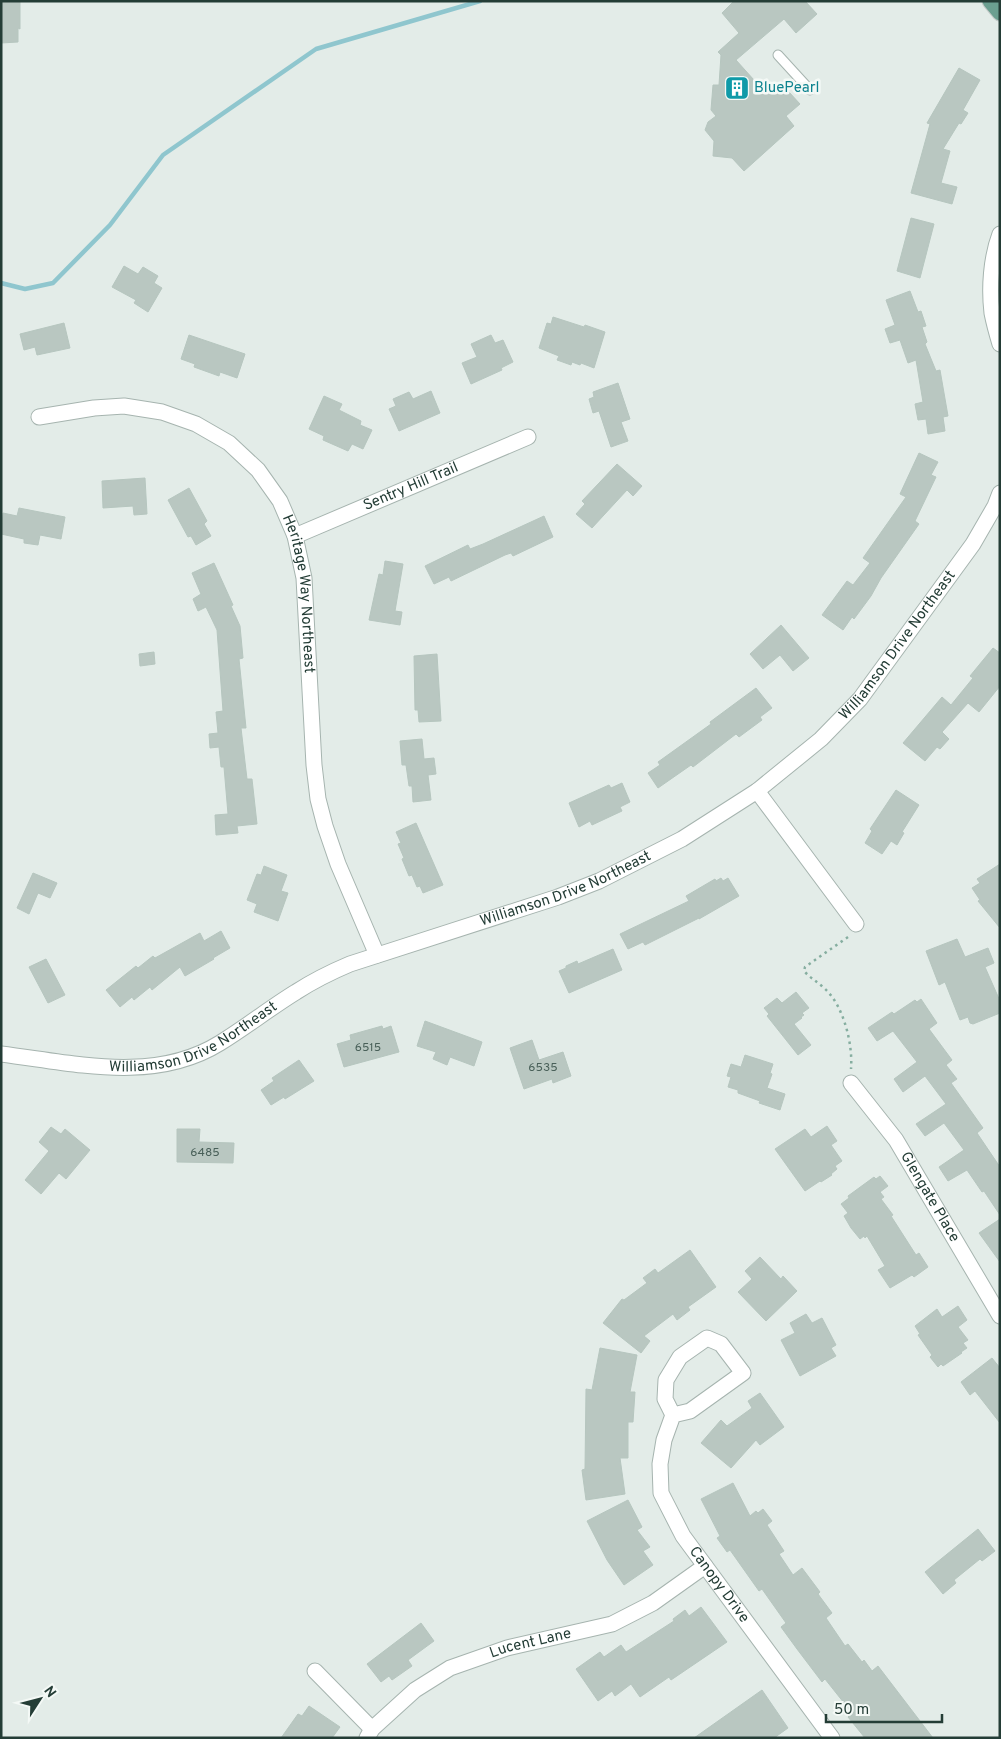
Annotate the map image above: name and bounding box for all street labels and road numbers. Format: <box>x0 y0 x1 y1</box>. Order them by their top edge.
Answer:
street label: Sentry Hill Trail <box>361 458 461 515</box>
street label: Heritage Way Northeast <box>277 512 319 674</box>
street label: Williamson Drive Northeast <box>835 567 960 724</box>
street label: Williamson Drive Northeast <box>478 847 654 931</box>
street label: Williamson Drive Northeast <box>109 997 281 1077</box>
street label: Glengate Place <box>896 1149 964 1246</box>
street label: Canopy Drive <box>685 1543 753 1627</box>
street label: Lucent Lane <box>487 1624 573 1663</box>

